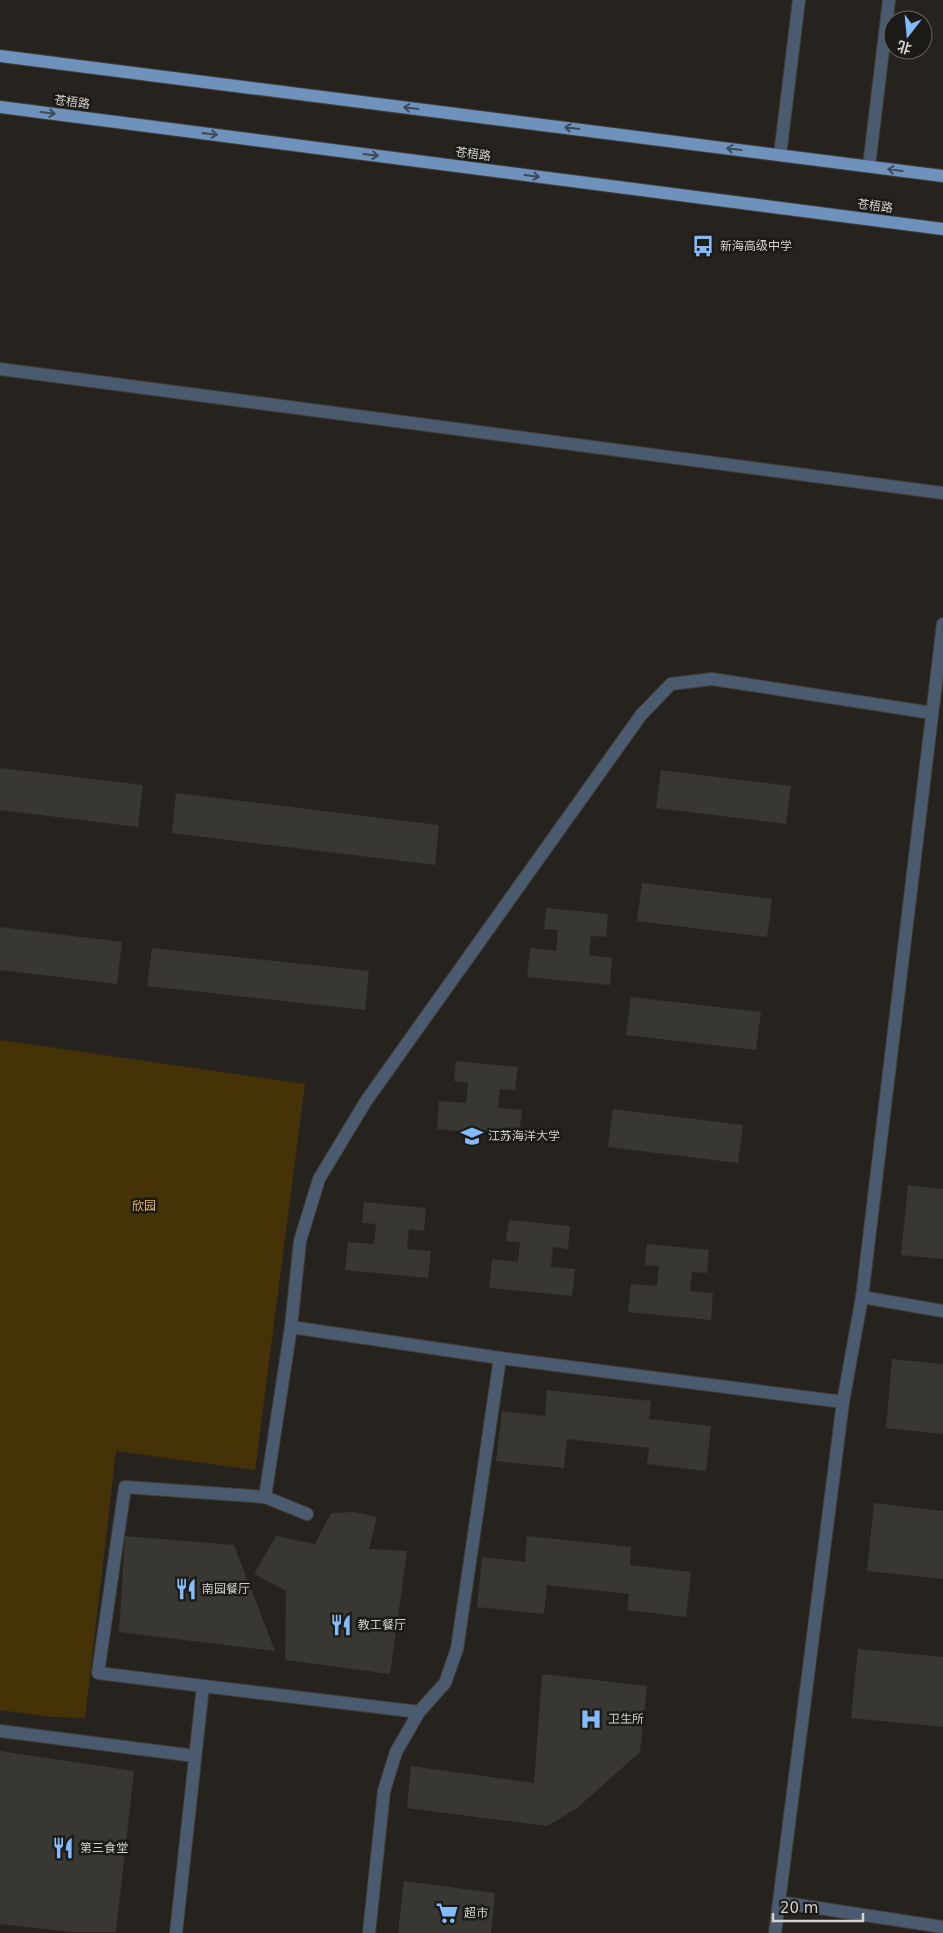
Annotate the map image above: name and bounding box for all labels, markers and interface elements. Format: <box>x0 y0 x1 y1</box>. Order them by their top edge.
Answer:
north arrow <box>883 10 933 60</box>
text: 北 <box>895 38 913 57</box>
street label: 苍梧路 <box>53 93 91 111</box>
one-way arrow <box>403 103 419 113</box>
one-way arrow <box>40 108 56 118</box>
one-way arrow <box>565 123 581 133</box>
one-way arrow <box>201 129 217 139</box>
one-way arrow <box>726 144 742 154</box>
street label: 苍梧路 <box>454 145 492 163</box>
one-way arrow <box>362 150 378 160</box>
one-way arrow <box>887 165 903 175</box>
one-way arrow <box>524 171 540 181</box>
street label: 苍梧路 <box>856 197 894 215</box>
bus stop icon: 新海高级中学 <box>690 233 716 259</box>
place label: 新海高级中学 <box>720 239 792 253</box>
school or university icon: 江苏海洋大学 <box>459 1123 485 1149</box>
place label: 江苏海洋大学 <box>488 1129 560 1143</box>
park label: 欣园 <box>132 1199 156 1213</box>
restaurant icon: 南园餐厅 <box>173 1576 199 1602</box>
place label: 南园餐厅 <box>202 1582 250 1596</box>
restaurant icon: 教工餐厅 <box>328 1612 354 1638</box>
place label: 教工餐厅 <box>358 1618 406 1632</box>
hospital icon: 卫生所 <box>578 1706 604 1732</box>
place label: 卫生所 <box>608 1712 644 1726</box>
restaurant icon: 第三食堂 <box>50 1835 76 1861</box>
place label: 第三食堂 <box>80 1841 128 1855</box>
scale bar <box>773 1890 863 1922</box>
text: 20 m <box>780 1899 818 1917</box>
supermarket icon: 超市 <box>434 1900 460 1926</box>
place label: 超市 <box>464 1906 488 1920</box>

